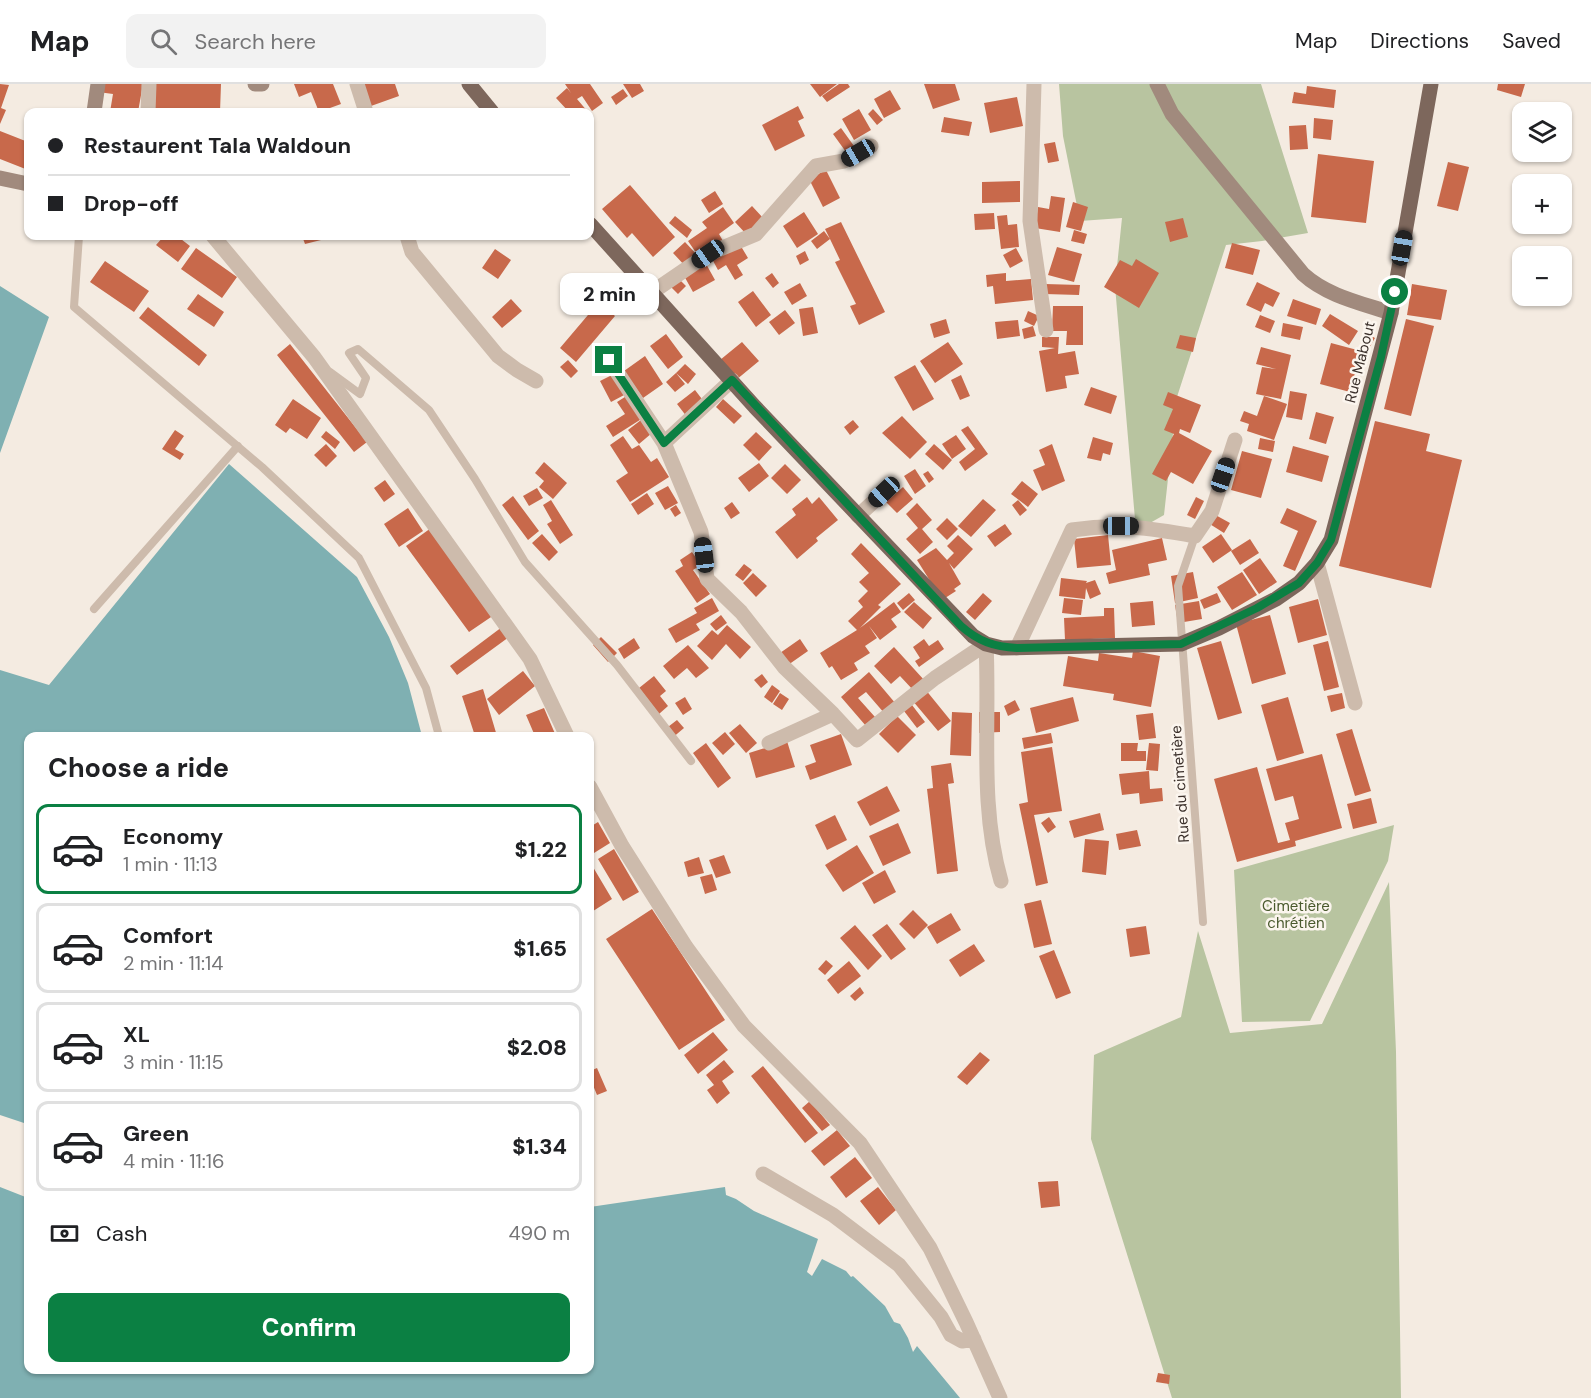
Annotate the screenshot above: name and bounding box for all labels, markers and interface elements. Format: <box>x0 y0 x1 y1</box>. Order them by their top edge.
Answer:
search box <box>126 14 546 68</box>
text: Map <box>30 23 90 60</box>
icon: search <box>147 25 180 58</box>
text: Search here <box>195 27 316 56</box>
text: Map <box>1295 27 1337 55</box>
text: Directions <box>1370 27 1469 55</box>
text: Saved <box>1502 27 1561 55</box>
map controls <box>1512 102 1572 306</box>
button: layers <box>1512 102 1572 162</box>
text: Restaurent Tala Waldoun <box>84 131 351 160</box>
car <box>838 136 878 170</box>
button: + <box>1512 174 1572 234</box>
text: Drop-off <box>84 189 179 218</box>
car <box>1390 229 1414 267</box>
car <box>688 236 728 272</box>
button: − <box>1512 246 1572 306</box>
callout: 2 min <box>560 273 658 315</box>
route start <box>1381 278 1408 305</box>
text: 2 min <box>583 281 636 307</box>
street label: Rue Mabout <box>1340 319 1380 405</box>
route end <box>595 346 622 373</box>
car <box>1209 455 1237 495</box>
car <box>865 473 903 511</box>
car <box>1103 517 1139 535</box>
car <box>693 536 715 574</box>
street label: Rue du cimetière <box>1166 725 1194 843</box>
text: Choose a ride <box>48 750 229 785</box>
icon: car <box>51 822 105 876</box>
text: Economy <box>123 822 223 851</box>
text: $1.22 <box>514 835 567 864</box>
text: 1 min · 11:13 <box>123 851 218 877</box>
park label: Cimetière chrétien <box>1262 896 1330 933</box>
icon: car <box>51 921 105 975</box>
text: Comfort <box>123 921 213 950</box>
text: $1.65 <box>513 934 567 963</box>
text: 2 min · 11:14 <box>123 950 223 976</box>
icon: car <box>51 1020 105 1074</box>
text: XL <box>123 1020 150 1049</box>
text: $2.08 <box>507 1033 567 1062</box>
text: 3 min · 11:15 <box>123 1049 224 1075</box>
icon: car <box>51 1119 105 1173</box>
text: Green <box>123 1119 189 1148</box>
text: $1.34 <box>512 1132 567 1161</box>
text: 4 min · 11:16 <box>123 1148 224 1174</box>
icon: cash <box>48 1217 81 1250</box>
text: Cash <box>96 1219 147 1248</box>
text: 490 m <box>508 1220 570 1246</box>
button: Confirm <box>48 1293 570 1362</box>

